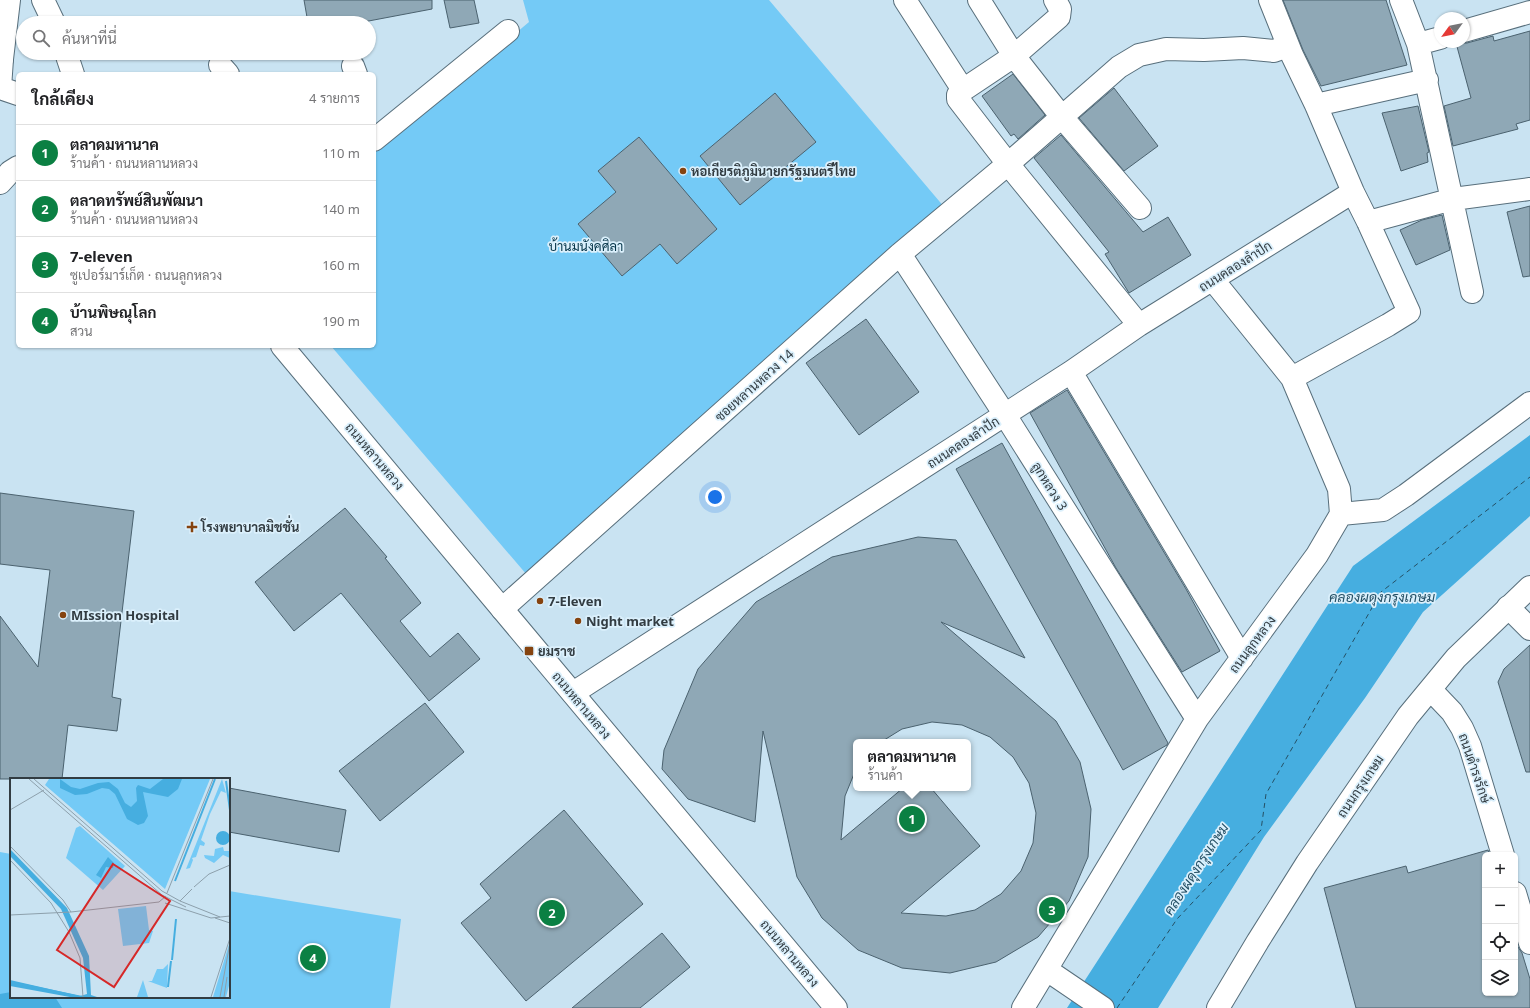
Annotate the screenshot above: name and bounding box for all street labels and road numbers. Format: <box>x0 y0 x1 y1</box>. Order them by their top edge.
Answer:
street label: ถนนคลองลำปัก <box>1195 236 1275 296</box>
street label: ซอยหลานหลวง 14 <box>711 344 798 425</box>
street label: ถนนคลองลำปัก <box>923 412 1003 472</box>
street label: ถนนหลานหลวง <box>341 418 409 494</box>
street label: ลูกหลวง 3 <box>1027 458 1072 514</box>
street label: ถนนลูกหลวง <box>1224 612 1280 677</box>
street label: ถนนหลานหลวง <box>548 667 616 743</box>
street label: ถนนดำรงรักษ์ <box>1455 731 1495 806</box>
street label: ถนนกรุงเกษม <box>1332 751 1388 821</box>
street label: ถนนหลานหลวง <box>756 915 824 991</box>

